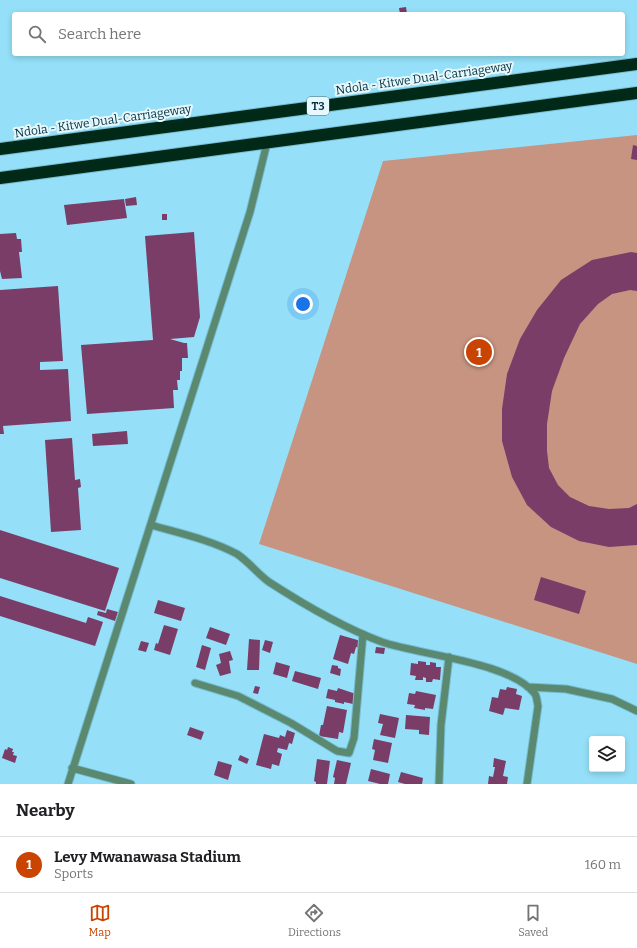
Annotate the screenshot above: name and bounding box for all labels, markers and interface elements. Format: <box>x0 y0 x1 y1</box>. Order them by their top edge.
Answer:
search box <box>12 12 625 56</box>
icon: search <box>26 23 48 45</box>
text: Search here <box>58 25 141 43</box>
street label: Ndola - Kitwe Dual-Carriageway <box>335 59 514 97</box>
road number: T3 <box>307 97 329 115</box>
street label: Ndola - Kitwe Dual-Carriageway <box>14 102 193 140</box>
your location <box>293 294 313 314</box>
pin: 1 <box>466 337 492 367</box>
map controls <box>589 736 625 772</box>
button: layers <box>589 736 625 772</box>
text: Nearby <box>16 800 75 821</box>
text: Levy Mwanawasa Stadium <box>54 848 241 866</box>
text: 1 <box>26 857 32 872</box>
text: 160 m <box>585 857 621 872</box>
text: Sports <box>54 866 93 881</box>
tab: Map <box>89 902 111 939</box>
tab: Directions <box>288 902 341 939</box>
tab: Saved <box>518 902 548 939</box>

